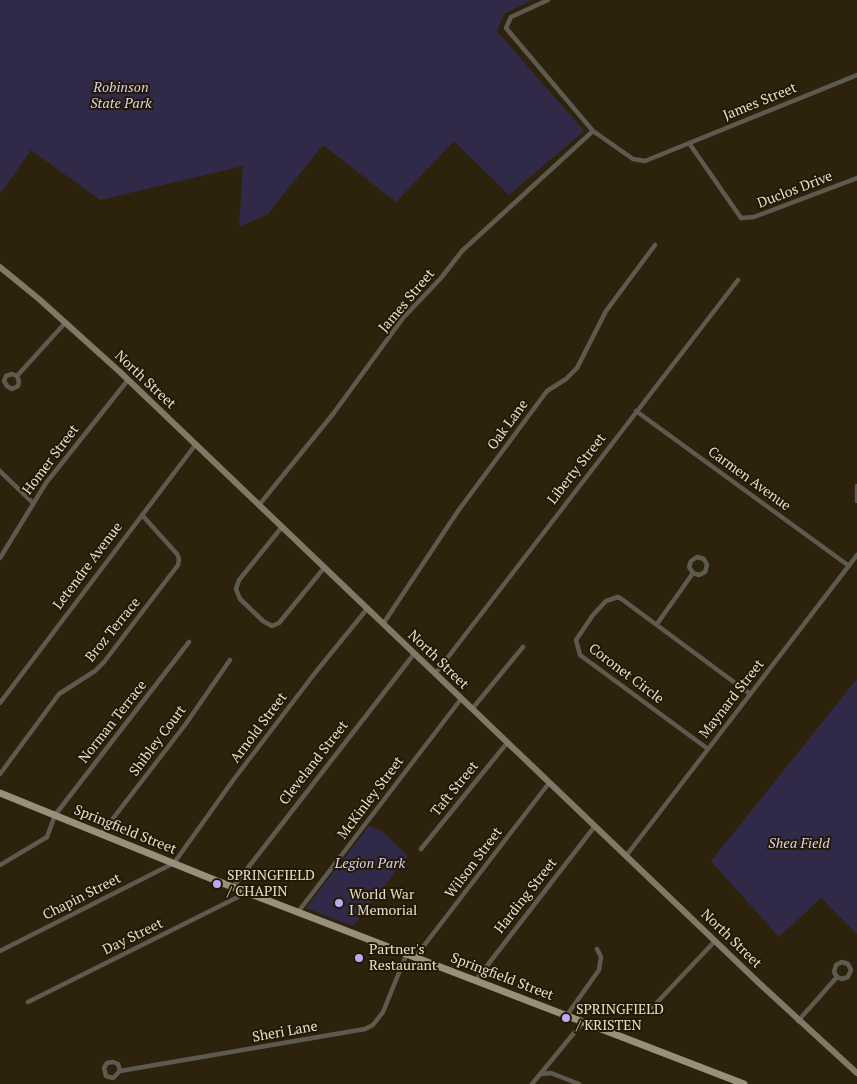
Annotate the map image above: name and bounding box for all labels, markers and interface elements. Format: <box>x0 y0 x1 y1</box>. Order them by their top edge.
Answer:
park label: Robinson State Park <box>90 80 152 112</box>
street label: James Street <box>721 80 799 124</box>
street label: Duclos Drive <box>755 168 835 212</box>
street label: James Street <box>376 266 438 336</box>
street label: North Street <box>111 347 179 413</box>
street label: Oak Lane <box>484 397 532 453</box>
street label: Homer Street <box>19 422 83 498</box>
street label: Liberty Street <box>544 430 610 508</box>
street label: Carmen Avenue <box>704 443 794 515</box>
street label: Letendre Avenue <box>50 519 126 613</box>
street label: Broz Terrace <box>82 594 144 666</box>
street label: North Street <box>404 627 472 693</box>
street label: Coronet Circle <box>585 640 667 708</box>
street label: Maynard Street <box>696 656 768 742</box>
street label: Norman Terrace <box>76 677 150 767</box>
street label: Arnold Street <box>227 690 291 766</box>
street label: Shibley Court <box>126 702 190 780</box>
street label: Cleveland Street <box>276 718 352 808</box>
street label: McKinley Street <box>334 753 408 843</box>
street label: Taft Street <box>428 758 482 820</box>
street label: Springfield Street <box>71 802 179 858</box>
street label: Wilson Street <box>442 824 506 902</box>
park label: Shea Field <box>768 836 830 852</box>
street label: Harding Street <box>491 855 561 937</box>
park label: Legion Park <box>335 856 405 872</box>
place label: SPRINGFIELD / CHAPIN <box>227 868 315 900</box>
street label: Chapin Street <box>40 870 124 924</box>
marker: SPRINGFIELD / CHAPIN <box>211 878 223 890</box>
place label: World War I Memorial <box>349 887 417 920</box>
marker: World War I Memorial <box>333 897 345 909</box>
street label: North Street <box>697 906 765 972</box>
street label: Day Street <box>100 915 166 959</box>
place label: Partner's Restaurant <box>369 942 437 974</box>
street label: Springfield Street <box>448 950 556 1004</box>
marker: Partner's Restaurant <box>353 952 365 964</box>
place label: SPRINGFIELD / KRISTEN <box>576 1002 664 1034</box>
marker: SPRINGFIELD / KRISTEN <box>560 1012 572 1024</box>
street label: Sheri Lane <box>251 1018 319 1046</box>

